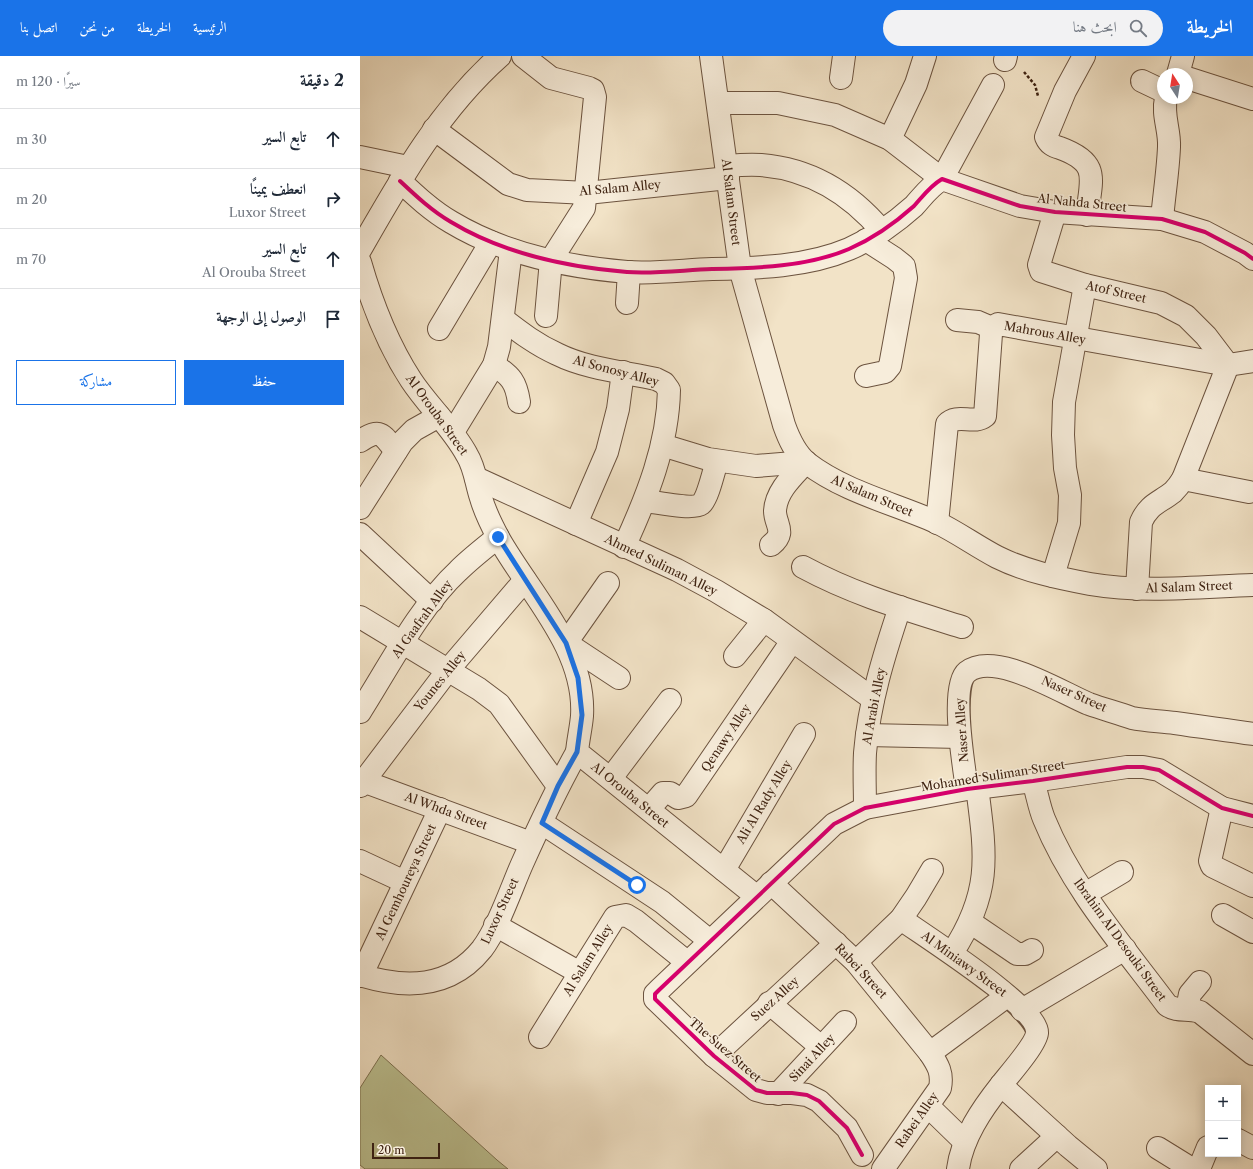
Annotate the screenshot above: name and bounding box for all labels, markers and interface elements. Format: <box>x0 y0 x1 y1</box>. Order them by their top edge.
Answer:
search box <box>883 10 1163 46</box>
text: الخريطة <box>1187 15 1233 38</box>
text: ابحث هنا <box>1073 17 1117 36</box>
icon: search <box>1127 17 1149 39</box>
text: اتصل بنا <box>20 18 58 36</box>
text: من نحن <box>80 18 115 36</box>
text: الخريطة <box>137 18 171 36</box>
text: الرئيسية <box>193 18 227 36</box>
north arrow <box>1157 68 1193 104</box>
text: 2 دقيقة <box>300 70 344 90</box>
text: سيرًا · 120 m <box>16 73 81 89</box>
text: تابع السير <box>263 127 306 146</box>
icon: ahead <box>322 128 344 150</box>
text: 30 m <box>16 131 47 147</box>
street label: Al Salam Street <box>719 157 744 247</box>
street label: Al Salam Alley <box>577 176 662 199</box>
text: انعطف يمينًا <box>250 179 306 198</box>
icon: right <box>322 188 344 210</box>
street label: Al Nahda Street <box>1036 190 1128 215</box>
text: 20 m <box>16 191 47 207</box>
text: Luxor Street <box>229 204 306 220</box>
text: تابع السير <box>263 239 306 258</box>
icon: ahead <box>322 248 344 270</box>
text: 70 m <box>16 251 46 267</box>
text: Al Orouba Street <box>202 264 306 280</box>
street label: Atof Street <box>1083 277 1149 306</box>
text: الوصول إلى الوجهة <box>216 307 306 326</box>
icon: arrive <box>322 308 344 330</box>
street label: Mahrous Alley <box>1003 318 1087 347</box>
street label: Al Sonosy Alley <box>571 352 661 389</box>
button: مشاركة <box>16 360 176 405</box>
button: حفظ <box>184 360 344 405</box>
street label: Al Orouba Street <box>403 371 472 459</box>
street label: Al Salam Street <box>828 471 916 520</box>
route end <box>489 528 507 546</box>
street label: Ahmed Suliman Alley <box>602 530 720 598</box>
street label: Al Gaafrah Alley <box>388 576 455 662</box>
street label: Al Salam Street <box>1144 577 1234 596</box>
street label: Younes Alley <box>410 647 469 715</box>
street label: Al Arabi Alley <box>858 666 888 747</box>
street label: Naser Street <box>1039 672 1110 715</box>
street label: Naser Alley <box>952 697 971 763</box>
street label: Qenawy Alley <box>697 701 754 774</box>
street label: Ali Al Rady Alley <box>732 757 795 847</box>
street label: Mohamed Suliman Street <box>920 757 1067 794</box>
street label: Al Orouba Street <box>588 758 673 831</box>
street label: Al Whda Street <box>402 788 490 833</box>
street label: Al Gemhoureya Street <box>372 821 439 943</box>
street label: Luxor Street <box>478 875 522 946</box>
street label: Ibrahim Al Desouki Street <box>1071 875 1170 1005</box>
route start <box>628 876 646 894</box>
street label: Al Salam Alley <box>559 921 616 999</box>
street label: Al Miniawy Street <box>918 927 1011 1000</box>
street label: Rabei Street <box>832 940 891 1002</box>
street label: Suez Alley <box>748 973 802 1024</box>
street label: The Suez Street <box>686 1014 765 1086</box>
street label: Sinai Alley <box>786 1030 838 1085</box>
map controls <box>1205 1085 1241 1157</box>
button: + <box>1205 1085 1241 1121</box>
street label: Rabei Alley <box>892 1089 941 1150</box>
button: − <box>1205 1121 1241 1157</box>
scale bar <box>372 1141 440 1160</box>
text: 20 m <box>378 1143 404 1157</box>

